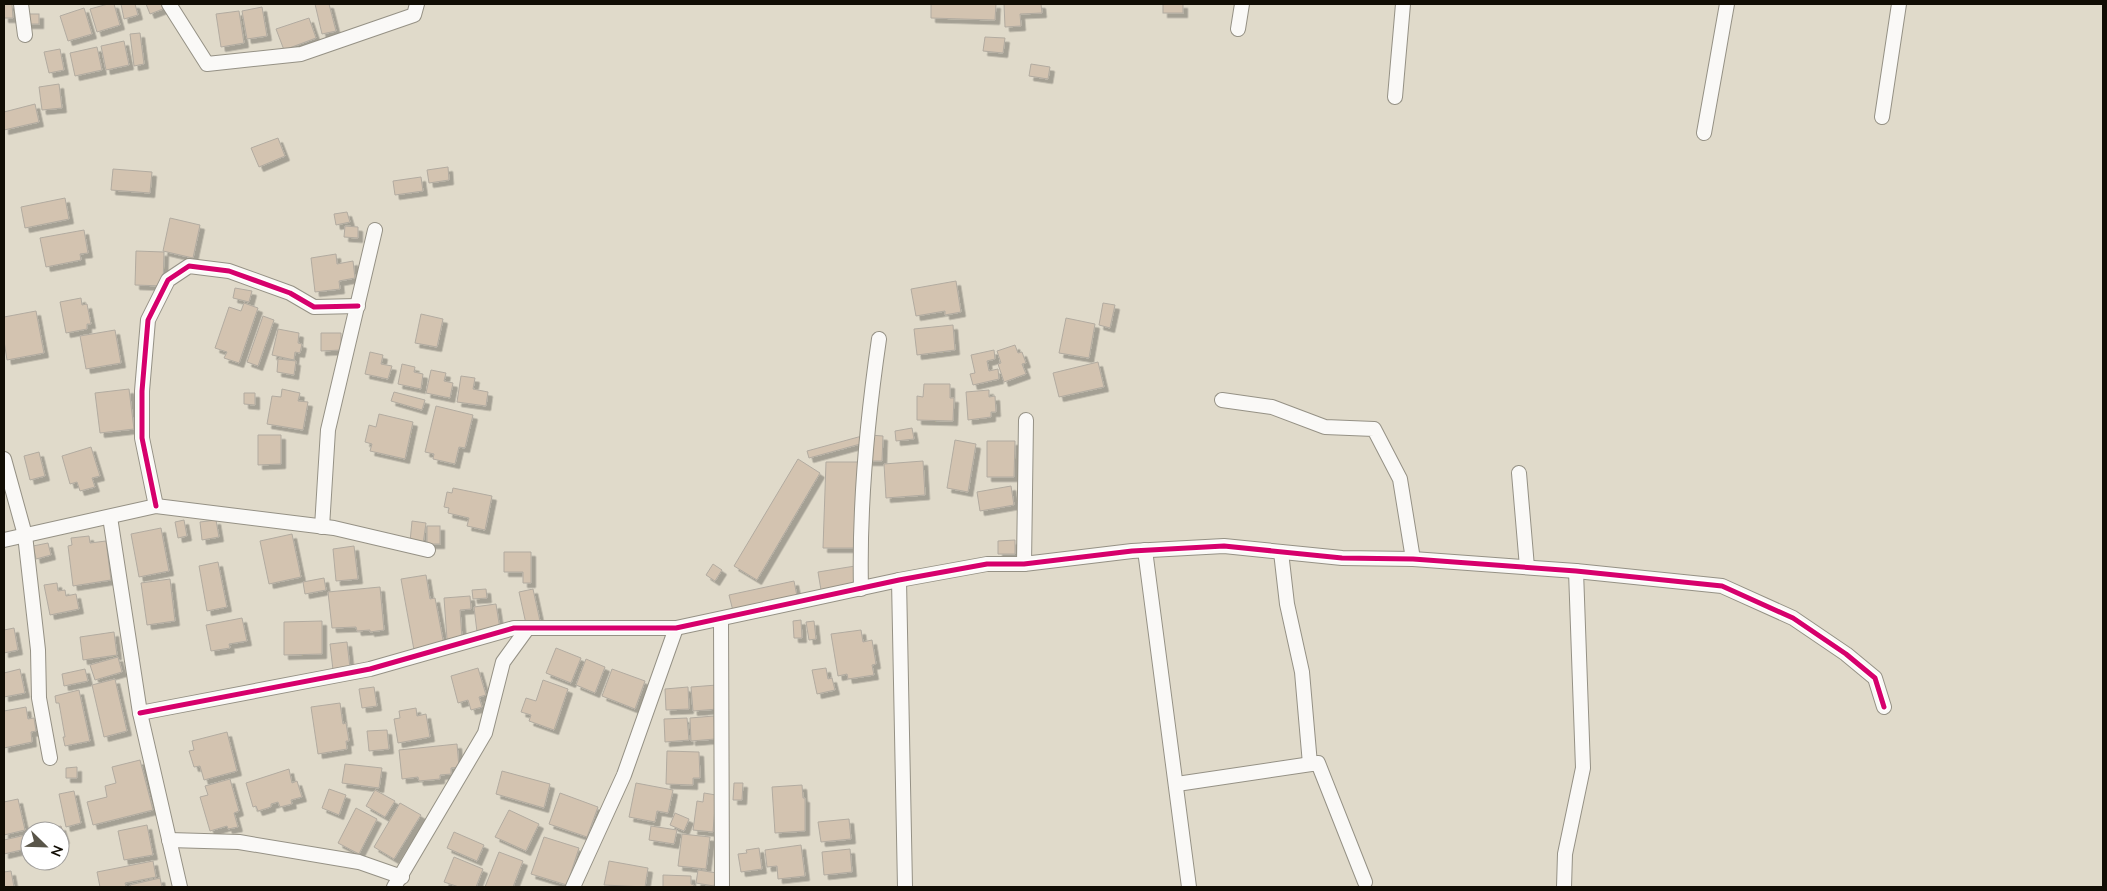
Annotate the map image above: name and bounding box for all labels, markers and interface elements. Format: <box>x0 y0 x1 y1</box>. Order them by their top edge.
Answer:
north arrow <box>20 821 70 871</box>
text: N <box>46 842 67 859</box>

